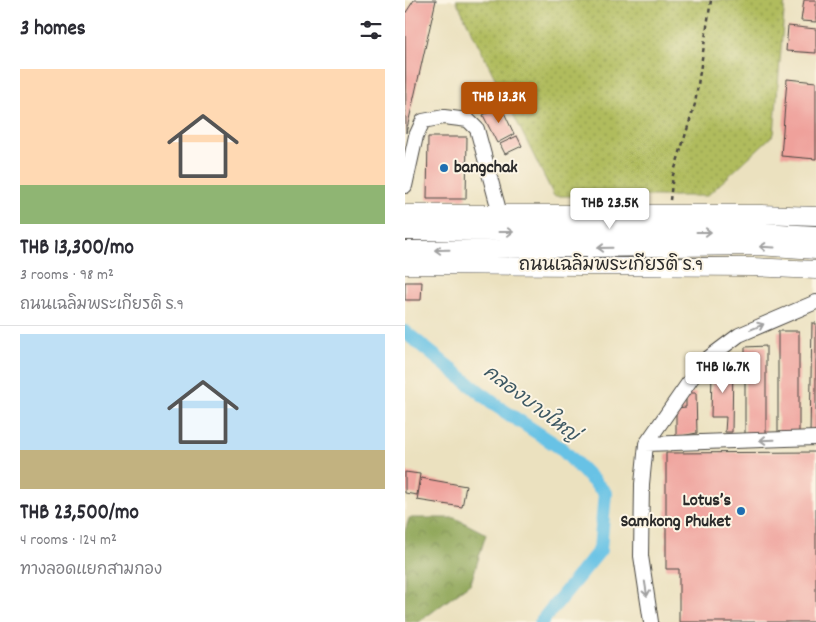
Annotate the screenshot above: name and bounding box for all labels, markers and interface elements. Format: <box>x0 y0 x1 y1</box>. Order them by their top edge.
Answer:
text: 3 homes <box>20 15 86 45</box>
icon: filters <box>357 16 385 44</box>
pin: THB 13.3K <box>442 82 556 124</box>
text: THB 13.3K <box>472 86 526 109</box>
icon: home <box>158 101 248 191</box>
place label: bangchak <box>454 156 518 181</box>
marker: bangchak <box>438 162 450 174</box>
pin: THB 23.5K <box>553 188 667 230</box>
text: THB 23.5K <box>581 192 639 215</box>
one-way arrow <box>498 227 514 237</box>
one-way arrow <box>695 227 711 237</box>
text: THB 13,300/mo <box>20 234 134 264</box>
one-way arrow <box>760 242 776 251</box>
one-way arrow <box>597 243 614 253</box>
one-way arrow <box>435 245 451 255</box>
street label: ถนนเฉลิมพระเกียรติ ร.9 <box>519 252 703 279</box>
text: 3 rooms · 98 m² <box>20 264 114 287</box>
text: ถนนเฉลิมพระเกียรติ ร.9 <box>20 294 184 317</box>
one-way arrow <box>749 322 764 331</box>
pin: THB 16.7K <box>666 352 780 394</box>
text: THB 16.7K <box>696 356 750 379</box>
water label: คลองบางใหญ่ <box>477 359 588 452</box>
icon: home <box>158 367 248 457</box>
one-way arrow <box>760 435 776 445</box>
place label: Lotus’s Samkong Phuket <box>620 489 731 535</box>
text: THB 23,500/mo <box>20 499 139 529</box>
marker: Lotus’s Samkong Phuket <box>735 505 747 517</box>
text: 4 rooms · 124 m² <box>20 529 117 552</box>
text: ทางลอดแยกสามกอง <box>20 559 162 582</box>
one-way arrow <box>641 581 651 597</box>

